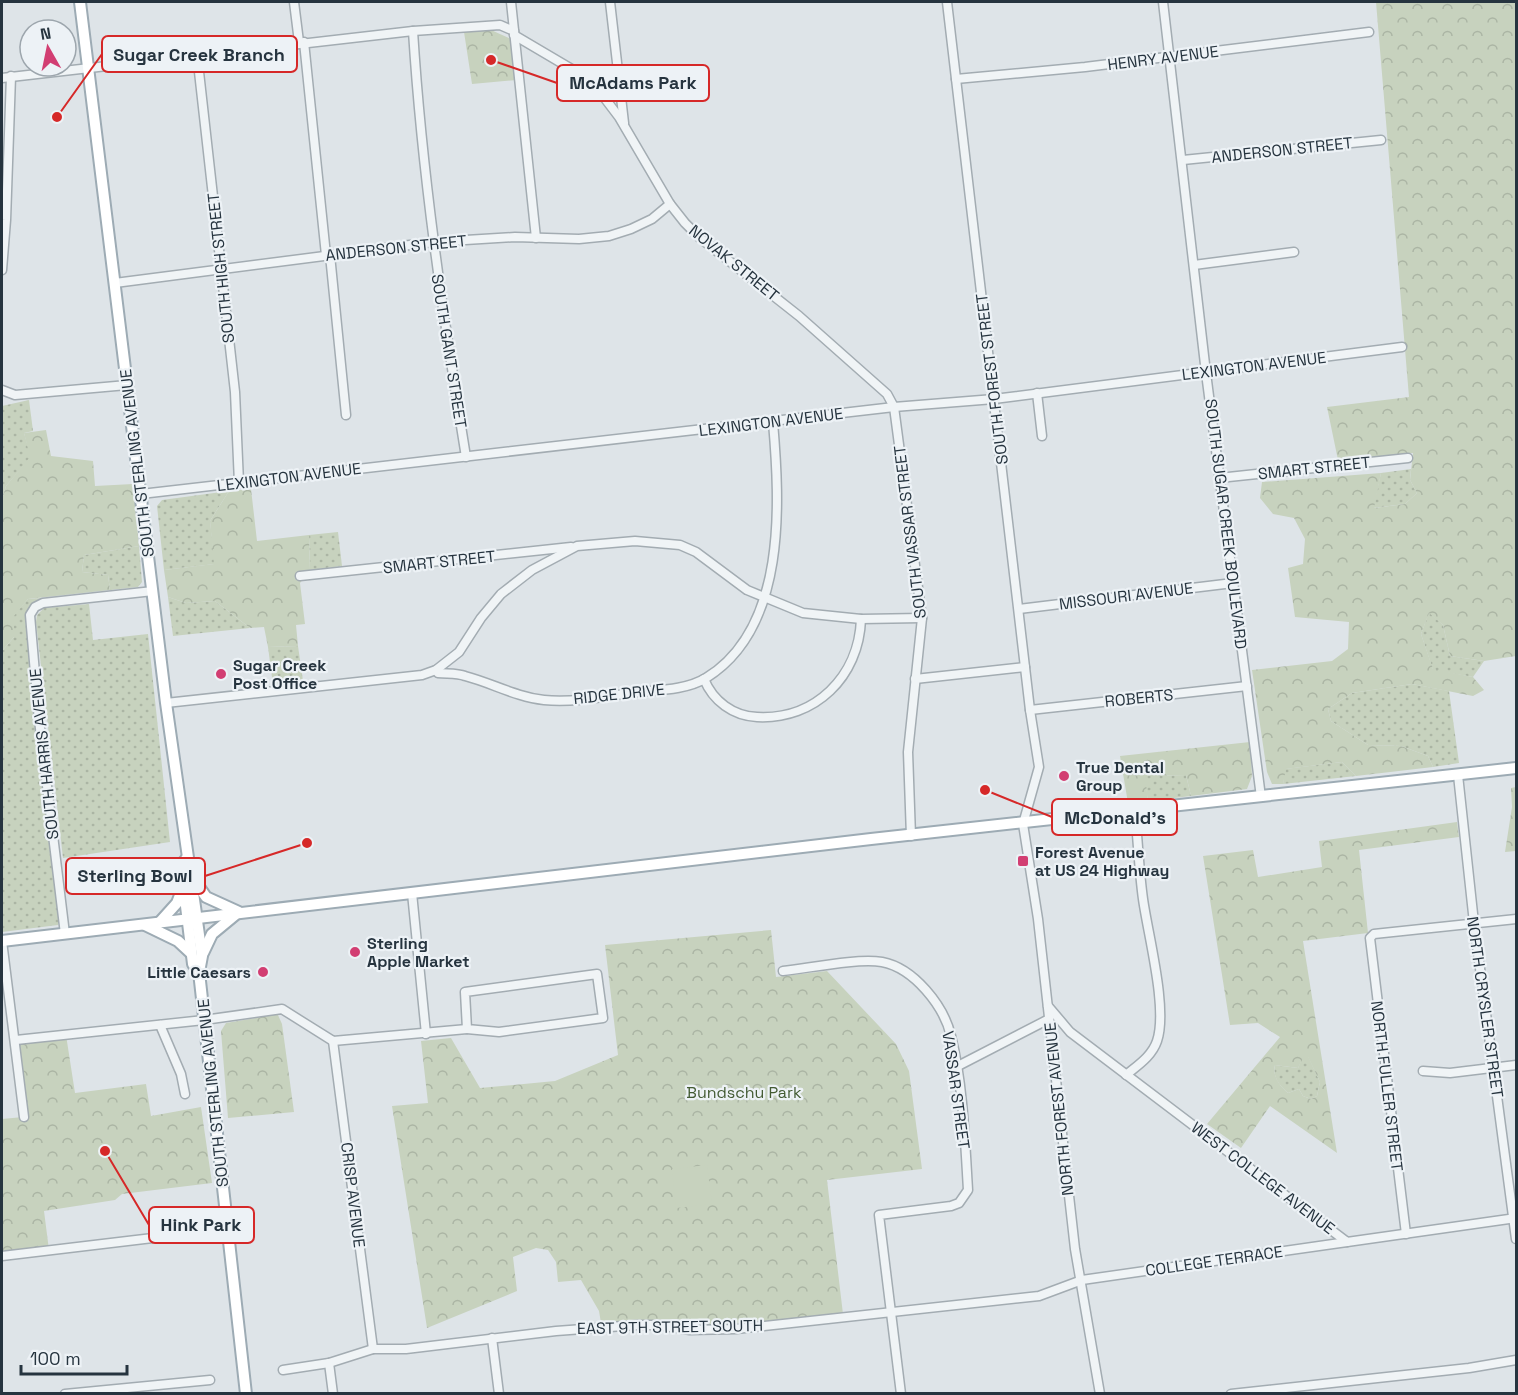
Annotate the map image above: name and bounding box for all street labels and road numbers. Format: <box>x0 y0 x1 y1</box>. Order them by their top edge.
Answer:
street label: HENRY AVENUE <box>1106 41 1220 75</box>
street label: ANDERSON STREET <box>1210 132 1354 168</box>
street label: SOUTH HIGH STREET <box>203 192 239 344</box>
street label: NOVAK STREET <box>685 220 783 306</box>
street label: ANDERSON STREET <box>324 230 468 266</box>
street label: SOUTH GANT STREET <box>426 272 472 430</box>
street label: SOUTH FOREST STREET <box>971 292 1013 466</box>
street label: LEXINGTON AVENUE <box>1181 347 1327 385</box>
street label: SOUTH STERLING AVENUE <box>115 368 159 558</box>
street label: SOUTH SUGAR CREEK BOULEVARD <box>1200 398 1252 650</box>
street label: LEXINGTON AVENUE <box>698 403 844 441</box>
street label: SOUTH VASSAR STREET <box>889 444 931 620</box>
street label: SMART STREET <box>1257 452 1371 484</box>
street label: LEXINGTON AVENUE <box>216 458 362 496</box>
street label: SMART STREET <box>382 546 496 578</box>
street label: MISSOURI AVENUE <box>1058 577 1194 615</box>
street label: SOUTH HARRIS AVENUE <box>25 667 63 841</box>
street label: RIDGE DRIVE <box>572 679 666 709</box>
street label: ROBERTS <box>1104 684 1175 712</box>
street label: NORTH CRYSLER STREET <box>1462 915 1508 1099</box>
street label: SOUTH STERLING AVENUE <box>193 998 233 1188</box>
street label: NORTH FULLER STREET <box>1366 1000 1408 1172</box>
street label: NORTH FOREST AVENUE <box>1039 1021 1079 1197</box>
street label: VASSAR STREET <box>937 1030 975 1150</box>
street label: WEST COLLEGE AVENUE <box>1187 1117 1339 1239</box>
street label: CRISP AVENUE <box>336 1141 370 1249</box>
street label: COLLEGE TERRACE <box>1144 1241 1284 1281</box>
street label: EAST 9TH STREET SOUTH <box>577 1315 763 1339</box>

